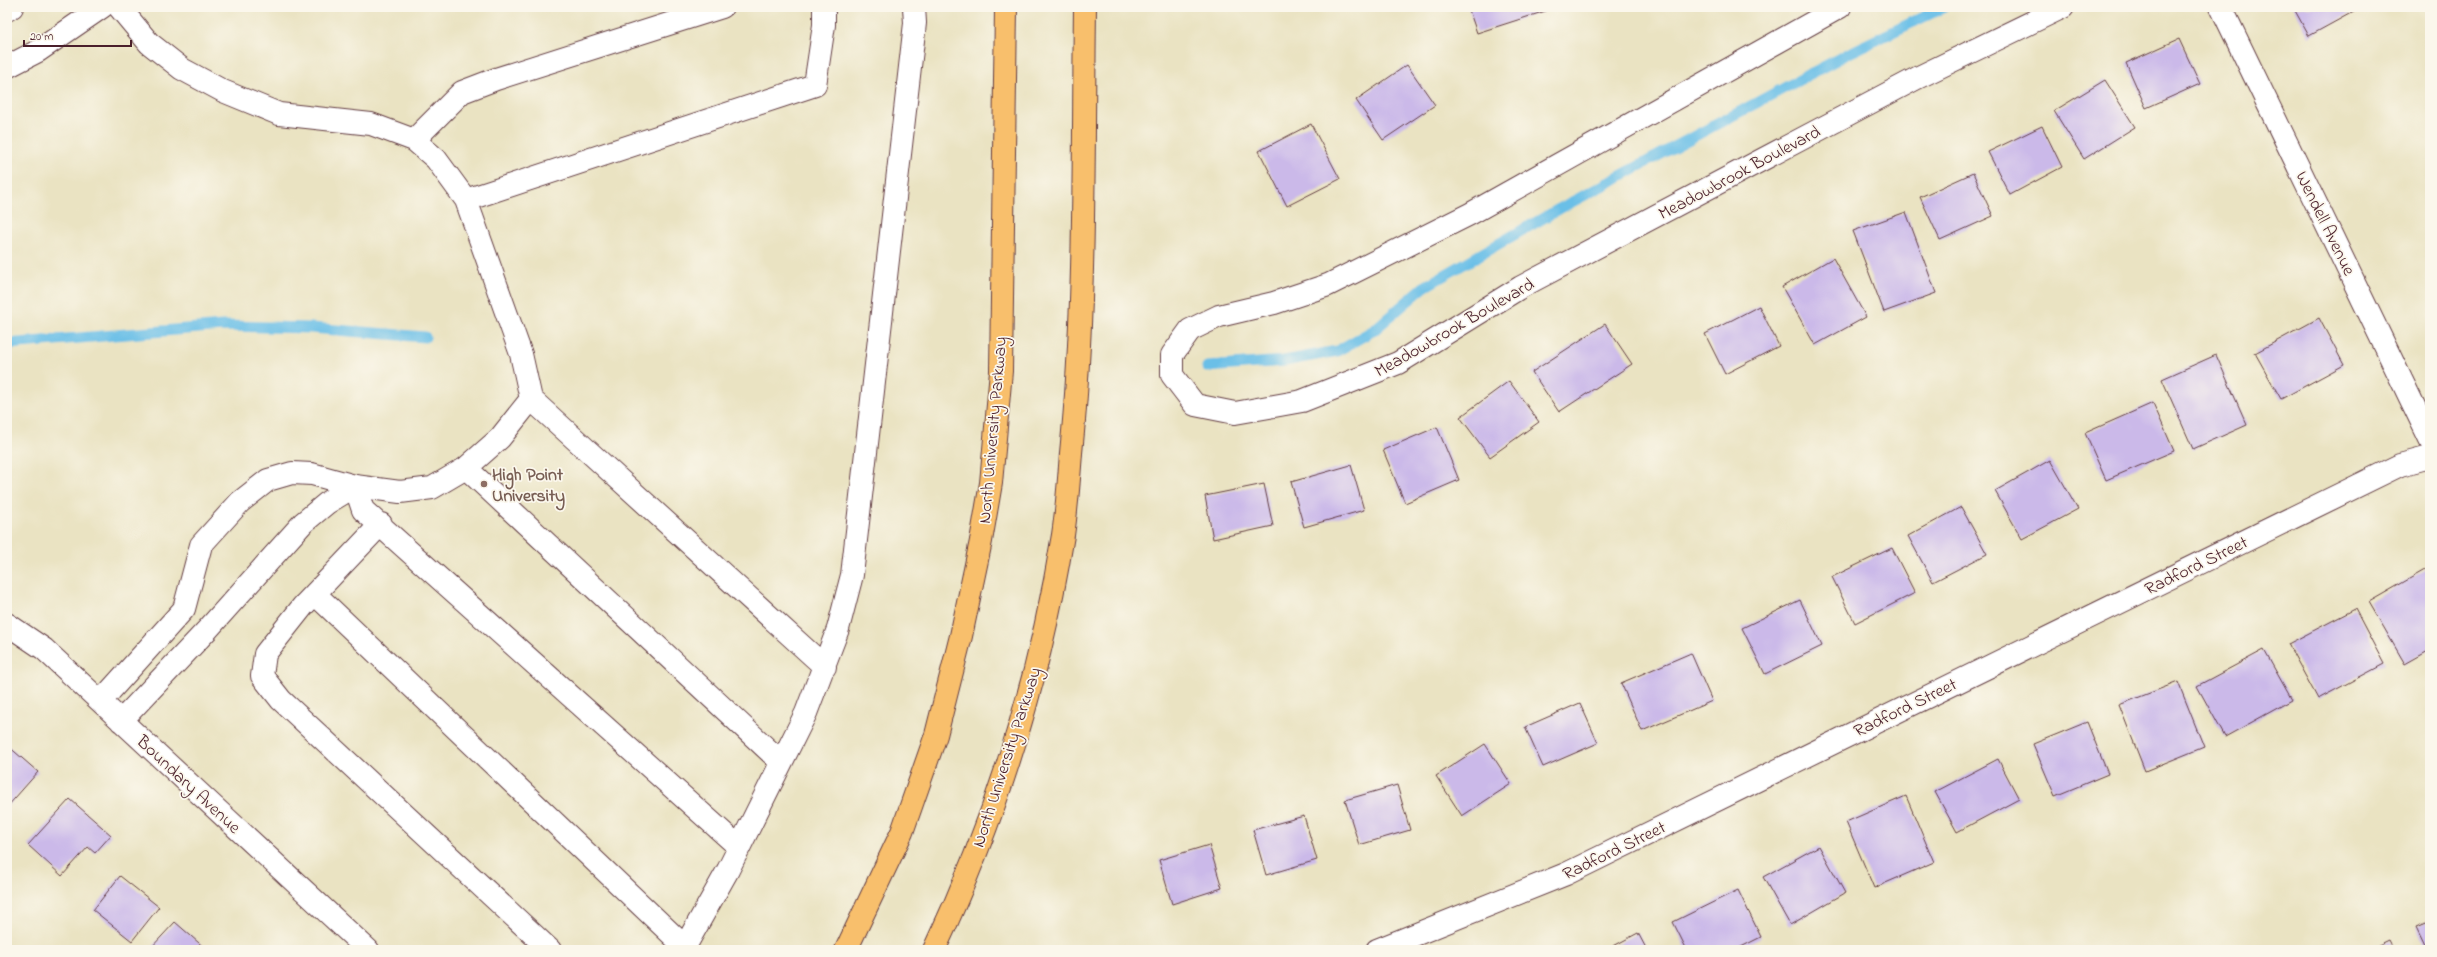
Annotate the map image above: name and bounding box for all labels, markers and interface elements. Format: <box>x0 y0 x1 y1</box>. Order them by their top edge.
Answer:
scale bar <box>24 22 131 48</box>
text: 20 m <box>30 28 53 46</box>
street label: Meadowbrook Boulevard <box>1654 120 1826 228</box>
street label: Wendell Avenue <box>2288 167 2361 281</box>
street label: Meadowbrook Boulevard <box>1370 272 1540 385</box>
street label: North University Parkway <box>973 335 1015 525</box>
place label: High Point University <box>492 463 565 511</box>
marker: High Point University <box>479 479 489 489</box>
street label: Radford Street <box>2141 531 2253 603</box>
street label: North University Parkway <box>967 664 1049 851</box>
street label: Radford Street <box>1850 673 1962 745</box>
street label: Boundary Avenue <box>129 729 246 841</box>
street label: Radford Street <box>1559 816 1671 888</box>

